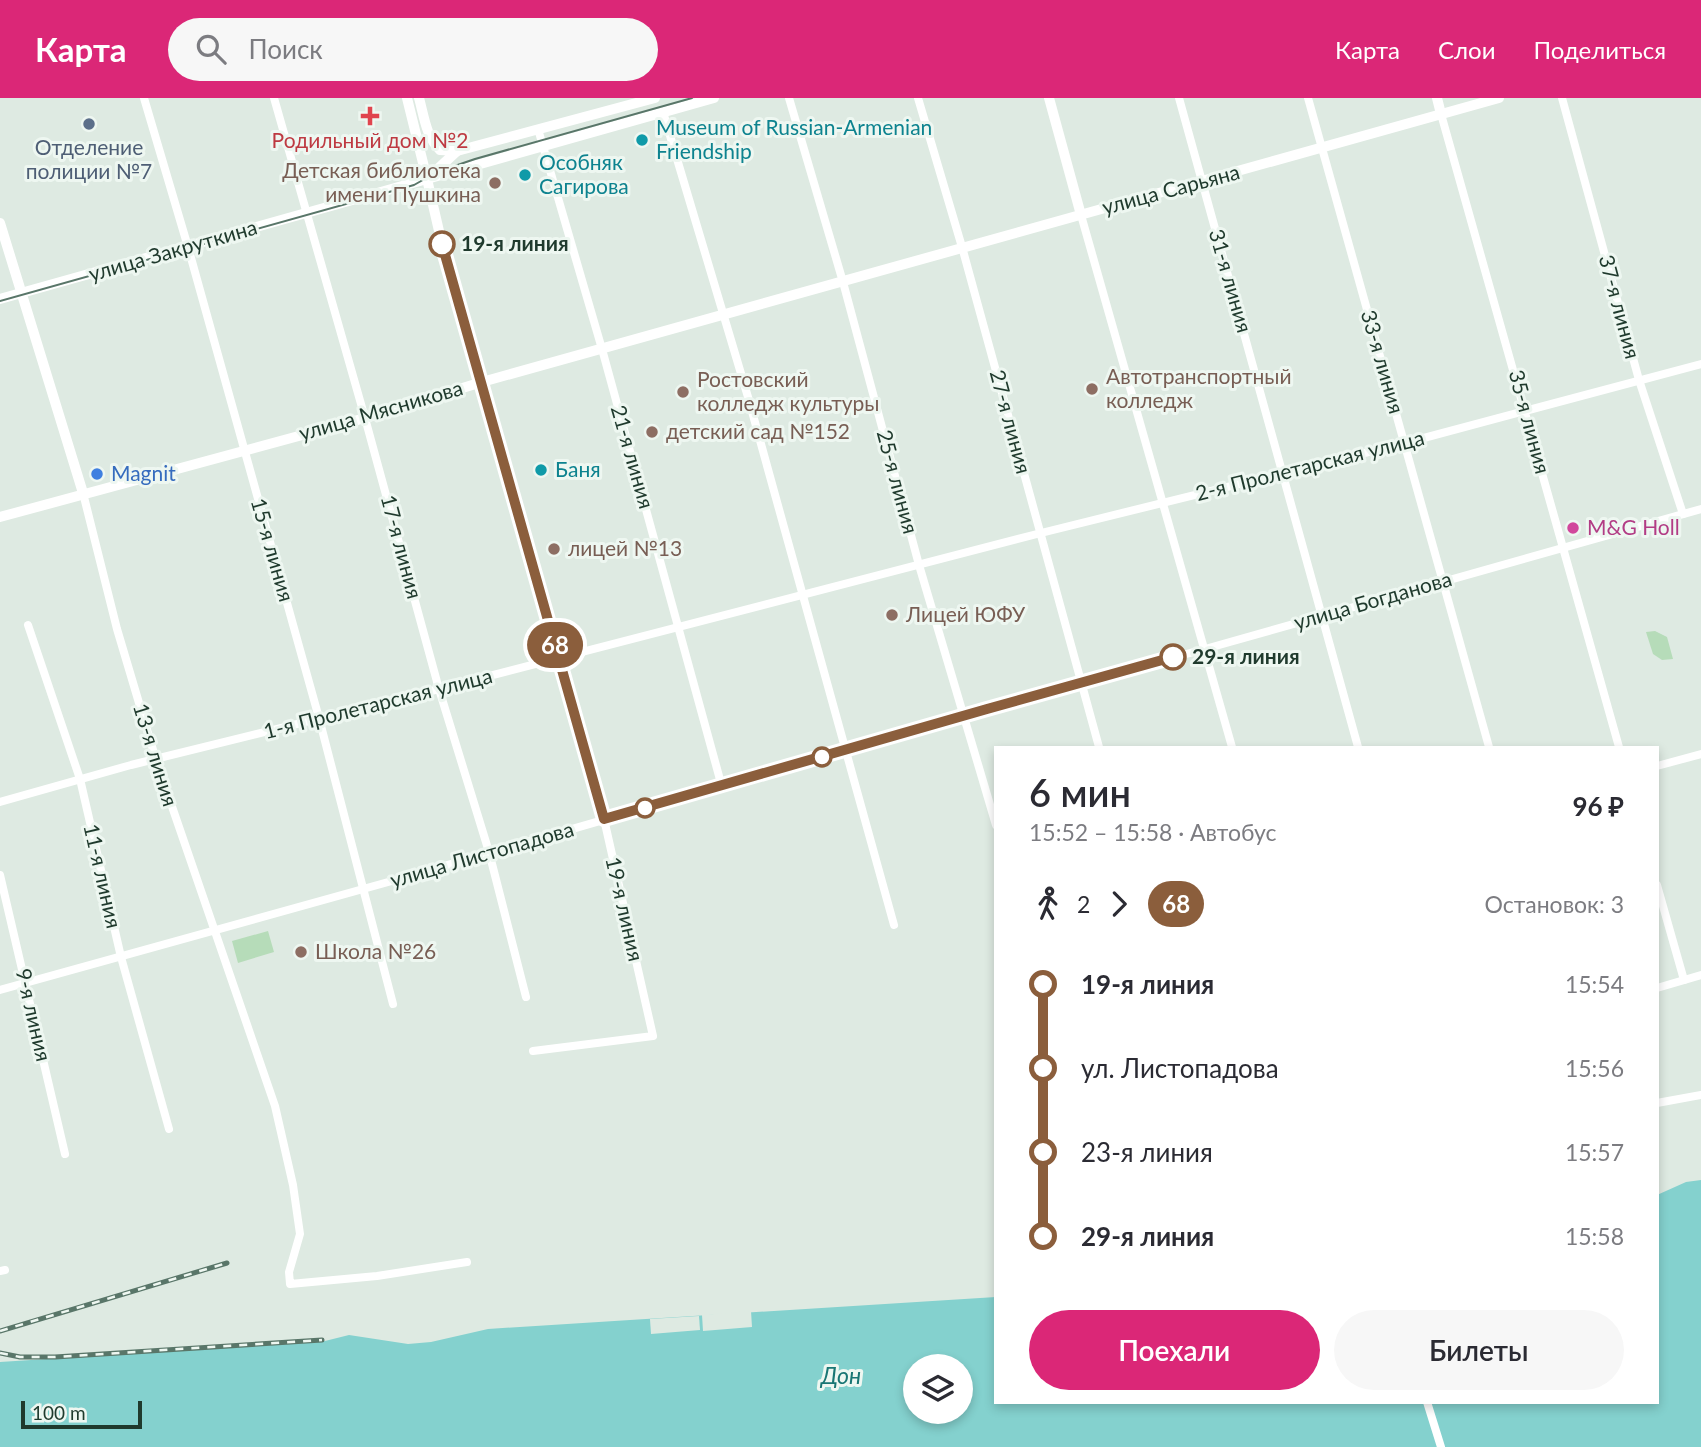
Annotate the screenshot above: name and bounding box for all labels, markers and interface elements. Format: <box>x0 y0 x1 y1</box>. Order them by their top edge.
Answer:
search box <box>168 18 658 81</box>
text: Карта <box>35 29 126 69</box>
icon: search <box>192 30 230 68</box>
text: Поиск <box>248 33 323 65</box>
text: Карта <box>1335 35 1400 64</box>
text: Слои <box>1438 35 1495 64</box>
text: Поделиться <box>1533 35 1666 64</box>
marker: Родильный дом №2 <box>360 106 380 126</box>
place label: Museum of Russian-Armenian Friendship <box>656 114 932 163</box>
marker: Отделение полиции №7 <box>81 116 97 132</box>
place label: Родильный дом №2 <box>272 127 468 152</box>
marker: Museum of Russian-Armenian Friendship <box>634 132 650 148</box>
place label: Отделение полиции №7 <box>26 134 152 183</box>
place label: Особняк Сагирова <box>539 149 629 198</box>
place label: Детская библиотека имени Пушкина <box>282 157 481 206</box>
street label: улица Сарьяна <box>1099 158 1242 219</box>
marker: Особняк Сагирова <box>517 167 533 183</box>
marker: Детская библиотека имени Пушкина <box>487 175 503 191</box>
street label: улица Закруткина <box>85 214 260 286</box>
street label: 31-я линия <box>1205 226 1258 335</box>
place label: 19-я линия <box>461 230 569 255</box>
marker: 19-я линия <box>429 231 455 257</box>
street label: 37-я линия <box>1595 252 1646 361</box>
street label: 33-я линия <box>1357 307 1410 416</box>
place label: Автотранспортный колледж <box>1106 363 1292 412</box>
place label: Ростовский колледж культуры <box>697 366 880 415</box>
street label: 27-я линия <box>986 367 1037 476</box>
street label: 35-я линия <box>1505 367 1556 476</box>
street label: улица Мясникова <box>296 374 465 445</box>
marker: Автотранспортный колледж <box>1084 381 1100 397</box>
marker: Ростовский колледж культуры <box>675 384 691 400</box>
street label: 21-я линия <box>607 402 660 511</box>
place label: детский сад №152 <box>666 418 850 443</box>
marker: детский сад №152 <box>644 424 660 440</box>
street label: 2-я Пролетарская улица <box>1193 424 1427 505</box>
street label: 25-я линия <box>873 427 924 536</box>
place label: Баня <box>555 456 601 481</box>
place label: Magnit <box>111 460 176 485</box>
marker: Баня <box>533 462 549 478</box>
marker: Magnit <box>89 466 105 482</box>
street label: 17-я линия <box>377 492 428 601</box>
street label: 15-я линия <box>247 495 300 604</box>
place label: M&G Holl <box>1587 514 1680 539</box>
marker: M&G Holl <box>1565 520 1581 536</box>
place label: лицей №13 <box>568 535 682 560</box>
marker: лицей №13 <box>546 541 562 557</box>
street label: улица Богданова <box>1291 565 1454 634</box>
place label: Лицей ЮФУ <box>905 601 1026 626</box>
marker: Лицей ЮФУ <box>884 607 900 623</box>
line badge: 68 <box>524 622 586 668</box>
text: 68 <box>541 630 569 659</box>
place label: 29-я линия <box>1192 643 1300 668</box>
marker: 29-я линия <box>1160 644 1186 670</box>
street label: 1-я Пролетарская улица <box>261 662 495 743</box>
street label: 13-я линия <box>129 700 184 809</box>
unlabelled marker <box>812 747 832 767</box>
text: 6 мин <box>1029 769 1131 815</box>
text: 96 ₽ <box>1572 790 1624 822</box>
unlabelled marker <box>635 798 655 818</box>
street label: улица Листопадова <box>387 815 576 892</box>
text: 15:52 – 15:58 · Автобус <box>1029 818 1277 846</box>
street label: 11-я линия <box>79 821 128 930</box>
street label: 19-я линия <box>601 854 650 963</box>
icon: walk <box>1029 885 1067 923</box>
icon: forward <box>1100 885 1138 923</box>
text: 68 <box>1162 889 1190 918</box>
text: 2 <box>1077 890 1090 918</box>
text: Остановок: 3 <box>1484 890 1624 918</box>
place label: Школа №26 <box>315 938 436 963</box>
marker: Школа №26 <box>293 944 309 960</box>
street label: 9-я линия <box>12 966 57 1063</box>
text: 19-я линия <box>1081 968 1214 1000</box>
text: 15:54 <box>1565 970 1624 998</box>
text: ул. Листопадова <box>1081 1052 1279 1084</box>
text: 15:56 <box>1565 1054 1624 1082</box>
text: 23-я линия <box>1081 1136 1213 1168</box>
text: 15:57 <box>1565 1138 1624 1166</box>
text: 29-я линия <box>1081 1220 1214 1252</box>
text: 15:58 <box>1565 1222 1624 1250</box>
button: Поехали <box>1029 1310 1320 1390</box>
button: Билеты <box>1334 1310 1624 1390</box>
map controls <box>903 1354 973 1424</box>
button: layers <box>903 1354 973 1424</box>
water label: Дон <box>819 1361 861 1389</box>
scale bar <box>21 1398 142 1430</box>
text: 100 m <box>32 1401 86 1424</box>

